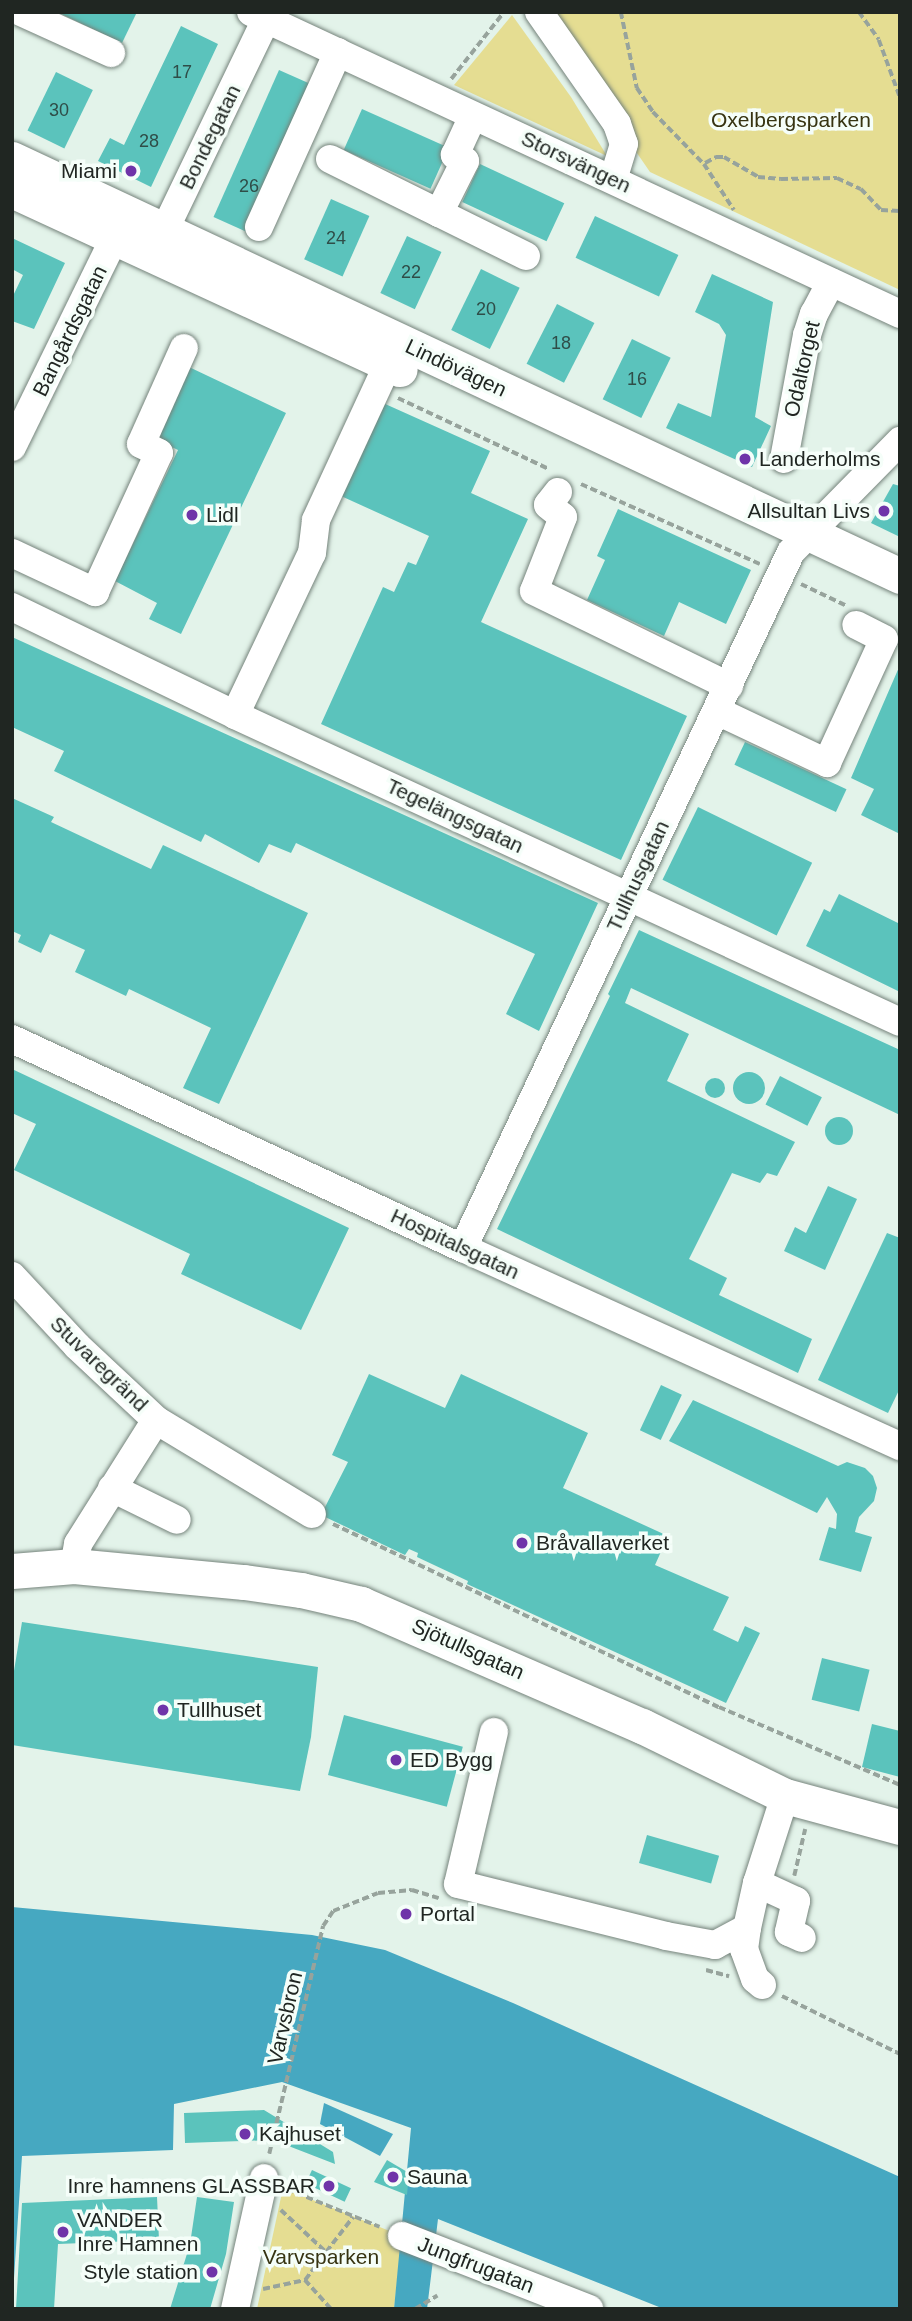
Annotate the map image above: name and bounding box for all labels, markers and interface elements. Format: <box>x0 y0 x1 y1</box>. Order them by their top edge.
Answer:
house number: 17 <box>172 61 192 83</box>
street label: Bondegatan <box>174 81 246 193</box>
house number: 30 <box>49 99 69 121</box>
park label: Oxelbergsparken <box>711 107 871 133</box>
street label: Storsvängen <box>517 126 635 198</box>
house number: 28 <box>139 130 159 152</box>
place label: Miami <box>61 158 117 184</box>
marker: Miami <box>123 163 139 179</box>
house number: 26 <box>239 175 259 197</box>
house number: 24 <box>326 227 346 249</box>
street label: Bangårdsgatan <box>27 261 113 401</box>
house number: 22 <box>401 261 421 283</box>
house number: 20 <box>476 298 496 320</box>
street label: Odaltorget <box>779 318 825 420</box>
house number: 18 <box>551 332 571 354</box>
street label: Lindövägen <box>401 334 511 402</box>
house number: 16 <box>627 368 647 390</box>
place label: Landerholms <box>759 446 880 472</box>
marker: Landerholms <box>737 451 753 467</box>
place label: Allsultan Livs <box>747 498 870 524</box>
place label: Lidl <box>206 502 239 528</box>
marker: Allsultan Livs <box>876 503 892 519</box>
marker: Lidl <box>184 507 200 523</box>
street label: Tegelängsgatan <box>382 773 528 859</box>
street label: Tullhusgatan <box>601 817 675 935</box>
street label: Hospitalsgatan <box>387 1203 523 1285</box>
street label: Stuvaregränd <box>45 1311 153 1417</box>
place label: Bråvallaverket <box>536 1530 669 1556</box>
marker: Bråvallaverket <box>514 1535 530 1551</box>
street label: Sjötullsgatan <box>408 1613 528 1685</box>
place label: Tullhuset <box>177 1697 261 1723</box>
marker: Tullhuset <box>155 1702 171 1718</box>
place label: ED Bygg <box>410 1747 493 1773</box>
marker: ED Bygg <box>388 1752 404 1768</box>
place label: Portal <box>420 1901 475 1927</box>
marker: Portal <box>398 1906 414 1922</box>
street label: Varvsbron <box>262 1969 308 2067</box>
place label: Kajhuset <box>259 2121 341 2147</box>
marker: Kajhuset <box>237 2126 253 2142</box>
place label: Sauna <box>407 2164 468 2190</box>
marker: Sauna <box>385 2169 401 2185</box>
place label: Inre hamnens GLASSBAR <box>68 2173 315 2199</box>
marker: Inre hamnens GLASSBAR <box>321 2178 337 2194</box>
place label: VANDER Inre Hamnen <box>77 2207 198 2257</box>
marker: VANDER Inre Hamnen <box>55 2224 71 2240</box>
street label: Jungfrugatan <box>414 2231 538 2299</box>
park label: Varvsparken <box>263 2244 379 2270</box>
place label: Style station <box>84 2259 198 2285</box>
marker: Style station <box>204 2264 220 2280</box>

